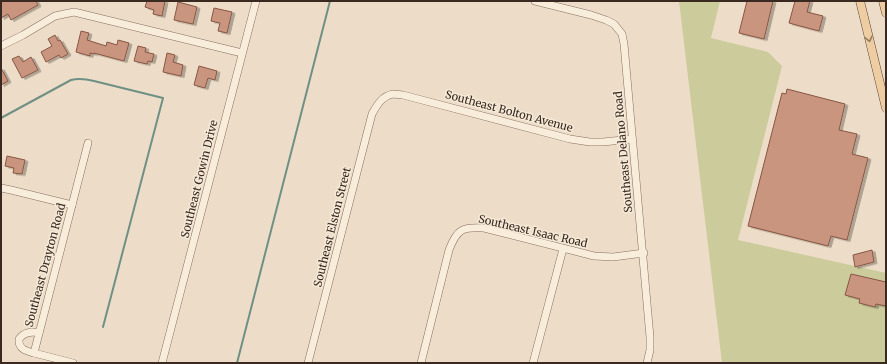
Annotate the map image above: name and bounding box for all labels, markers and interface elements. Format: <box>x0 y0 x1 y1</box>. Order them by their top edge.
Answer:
one-way arrow <box>864 35 873 42</box>
street label: Southeast Bolton Avenue <box>444 87 575 135</box>
street label: Southeast Delano Road <box>611 90 635 213</box>
street label: Southeast Gowin Drive <box>178 118 221 240</box>
street label: Southeast Elston Street <box>310 165 354 288</box>
street label: Southeast Drayton Road <box>22 201 68 328</box>
street label: Southeast Isaac Road <box>477 212 589 250</box>

